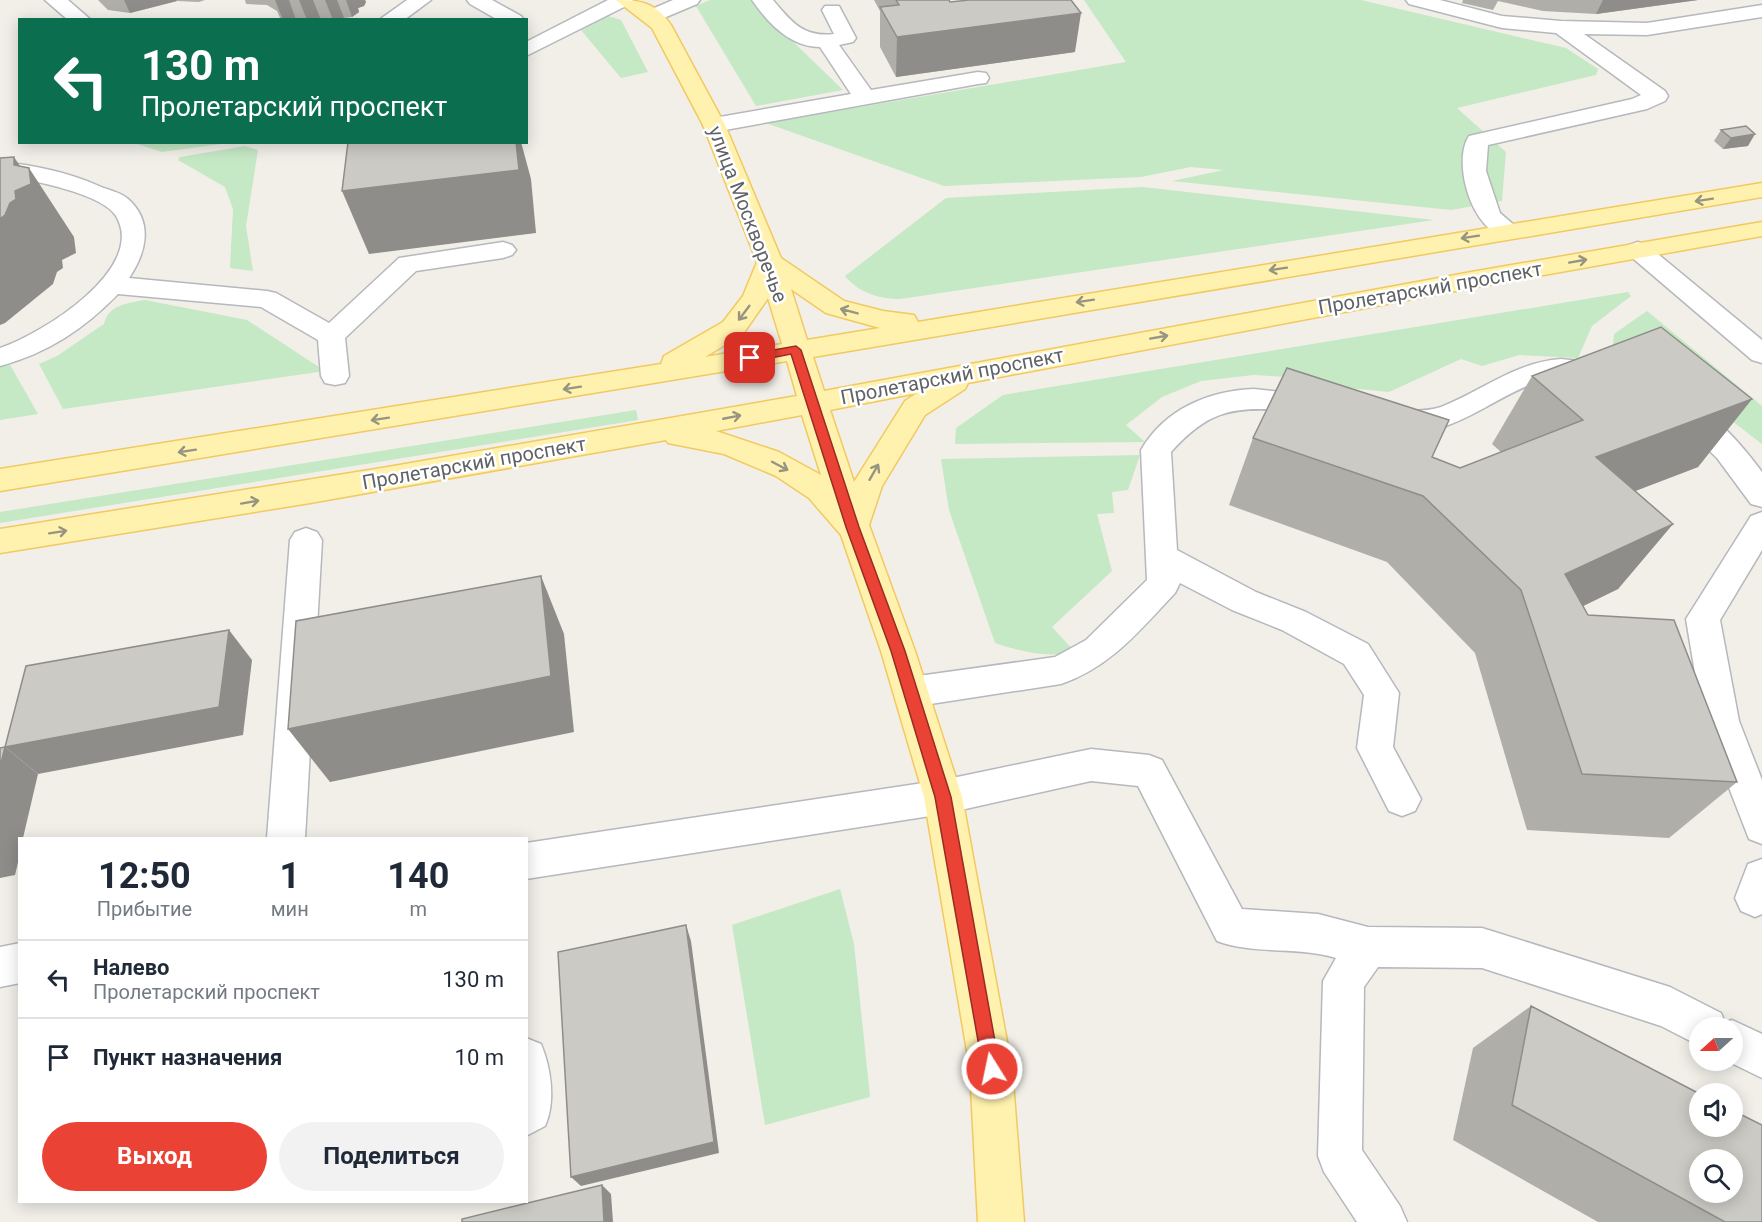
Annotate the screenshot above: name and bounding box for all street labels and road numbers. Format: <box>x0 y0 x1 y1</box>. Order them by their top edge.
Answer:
street label: улица Москворечье <box>703 122 793 306</box>
street label: Пролетарский проспект <box>1316 256 1544 320</box>
street label: Пролетарский проспект <box>838 342 1066 409</box>
street label: Пролетарский проспект <box>360 431 588 495</box>

